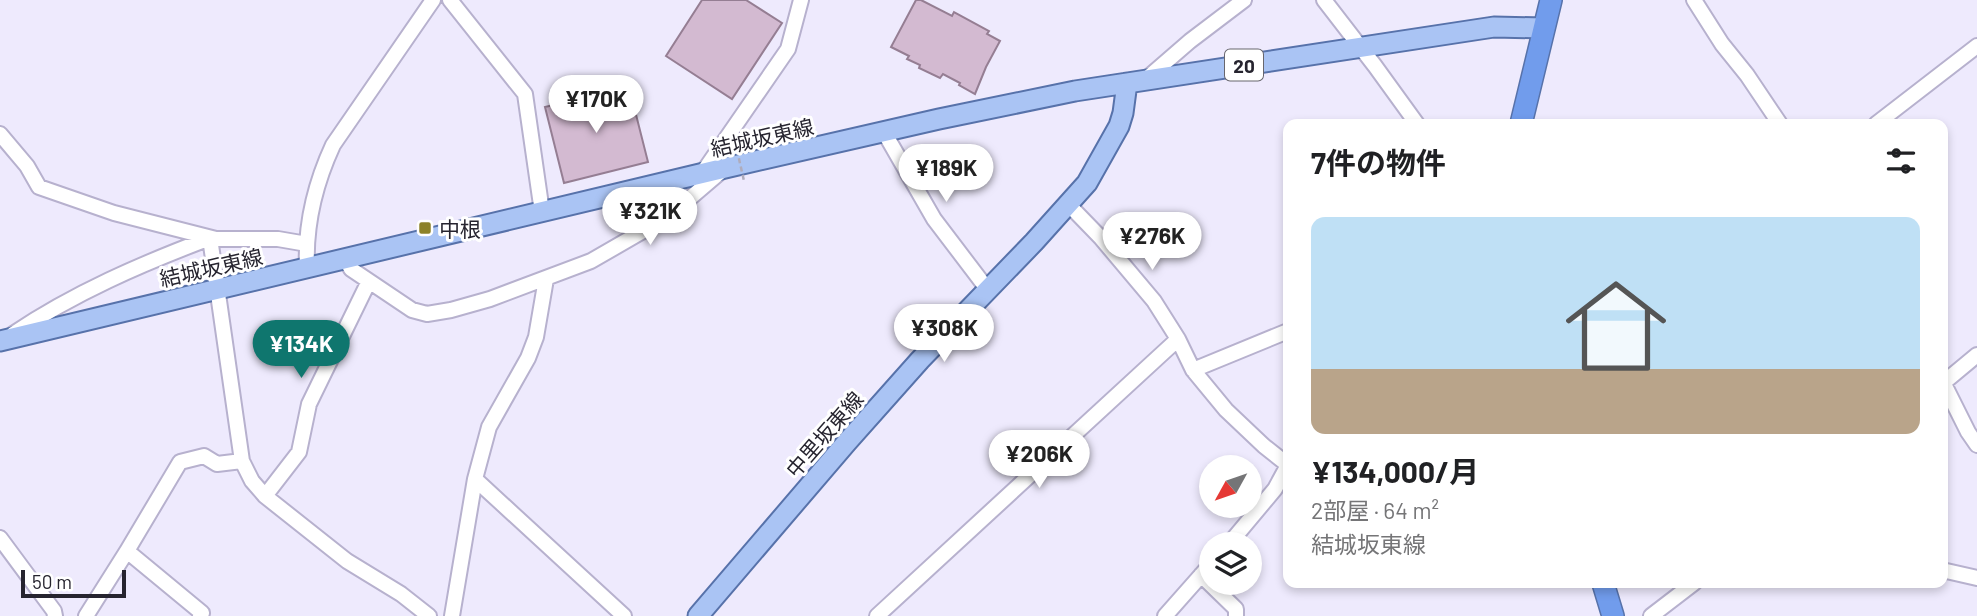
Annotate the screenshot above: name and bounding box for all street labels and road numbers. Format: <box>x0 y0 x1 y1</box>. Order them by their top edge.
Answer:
road number: 20 <box>1225 50 1263 80</box>
street label: 結城坂東線 <box>708 113 816 161</box>
street label: 結城坂東線 <box>157 243 265 291</box>
street label: 中里坂東線 <box>780 386 868 482</box>

